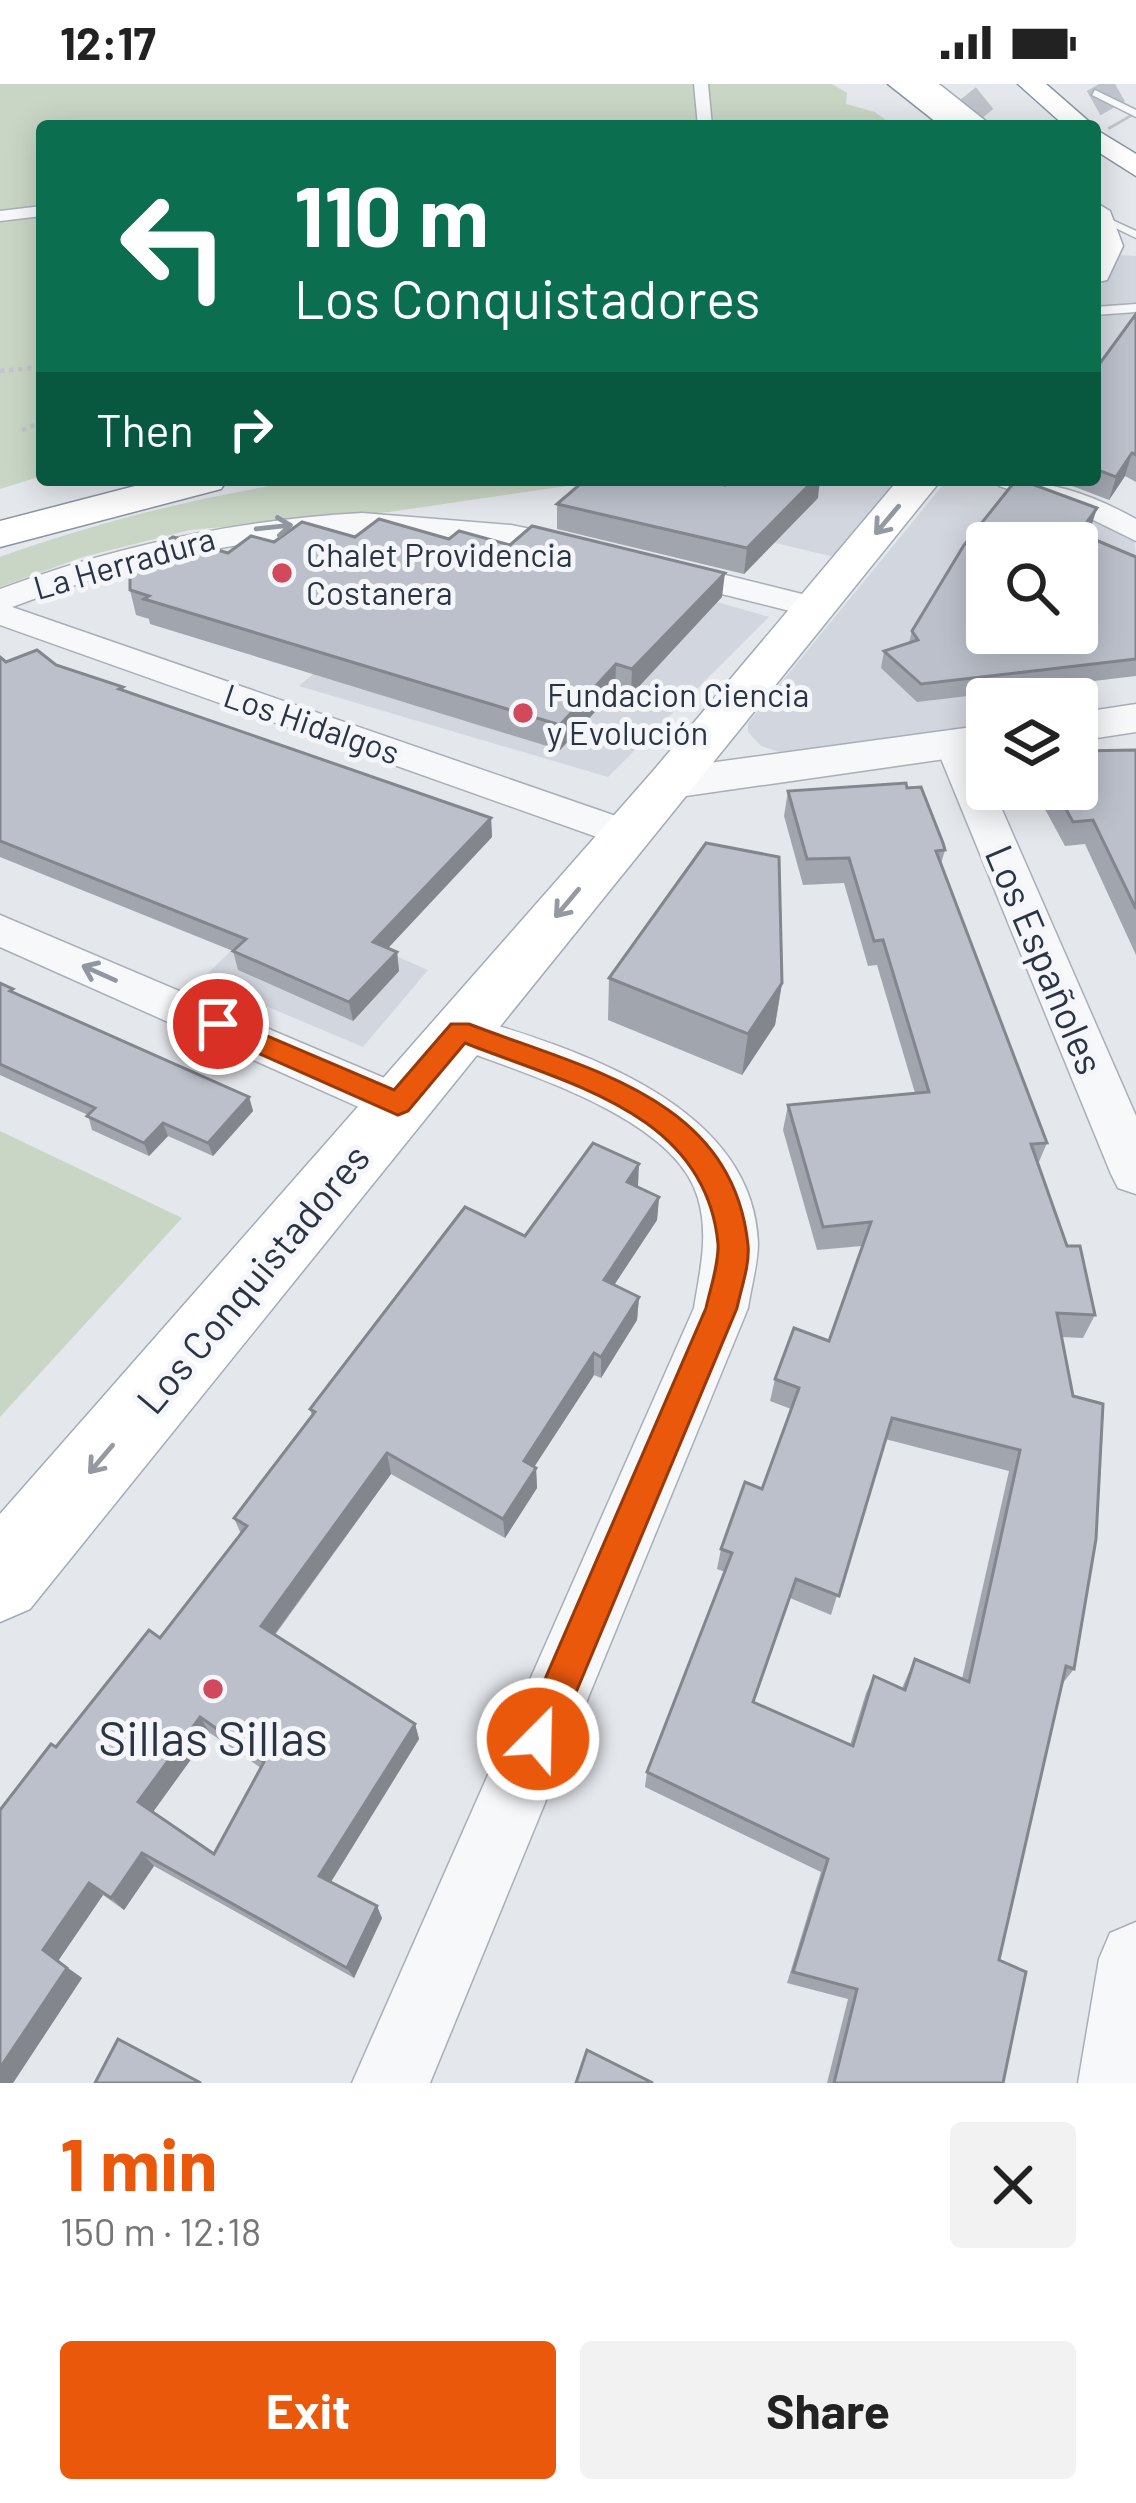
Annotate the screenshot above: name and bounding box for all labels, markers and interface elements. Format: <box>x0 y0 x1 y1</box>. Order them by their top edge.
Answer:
text: 12:17 <box>60 15 156 69</box>
text: 110 m <box>294 163 489 264</box>
icon: left <box>96 168 252 324</box>
text: Los Conquistadores <box>294 265 760 330</box>
icon: right <box>218 396 284 462</box>
text: Then <box>96 402 194 456</box>
one-way arrow <box>874 504 902 535</box>
one-way arrow <box>254 515 293 538</box>
street label: La Herradura <box>29 517 219 607</box>
map controls <box>966 522 1098 810</box>
button: search <box>966 522 1098 654</box>
place label: Chalet Providencia Costanera <box>306 534 573 612</box>
marker: Chalet Providencia Costanera <box>269 560 295 586</box>
street label: Los Hidalgos <box>219 674 405 772</box>
place label: Fundacion Ciencia y Evolución <box>547 674 809 752</box>
button: layers <box>966 678 1098 810</box>
marker: Fundacion Ciencia y Evolución <box>510 700 536 726</box>
street label: Los Españoles <box>977 837 1115 1081</box>
one-way arrow <box>553 887 581 918</box>
one-way arrow <box>82 960 118 982</box>
pin <box>167 973 269 1075</box>
icon: arrive <box>185 991 251 1057</box>
street label: Los Conquistadores <box>126 1134 378 1422</box>
one-way arrow <box>87 1443 115 1474</box>
marker: Sillas Sillas <box>200 1676 226 1702</box>
position arrow <box>475 1676 601 1802</box>
place label: Sillas Sillas <box>98 1708 328 1766</box>
text: 1 min <box>60 2119 218 2205</box>
button: close <box>950 2122 1076 2248</box>
text: 150 m · 12:18 <box>60 2207 261 2254</box>
button: Exit <box>60 2341 556 2479</box>
button: Share <box>580 2341 1076 2479</box>

